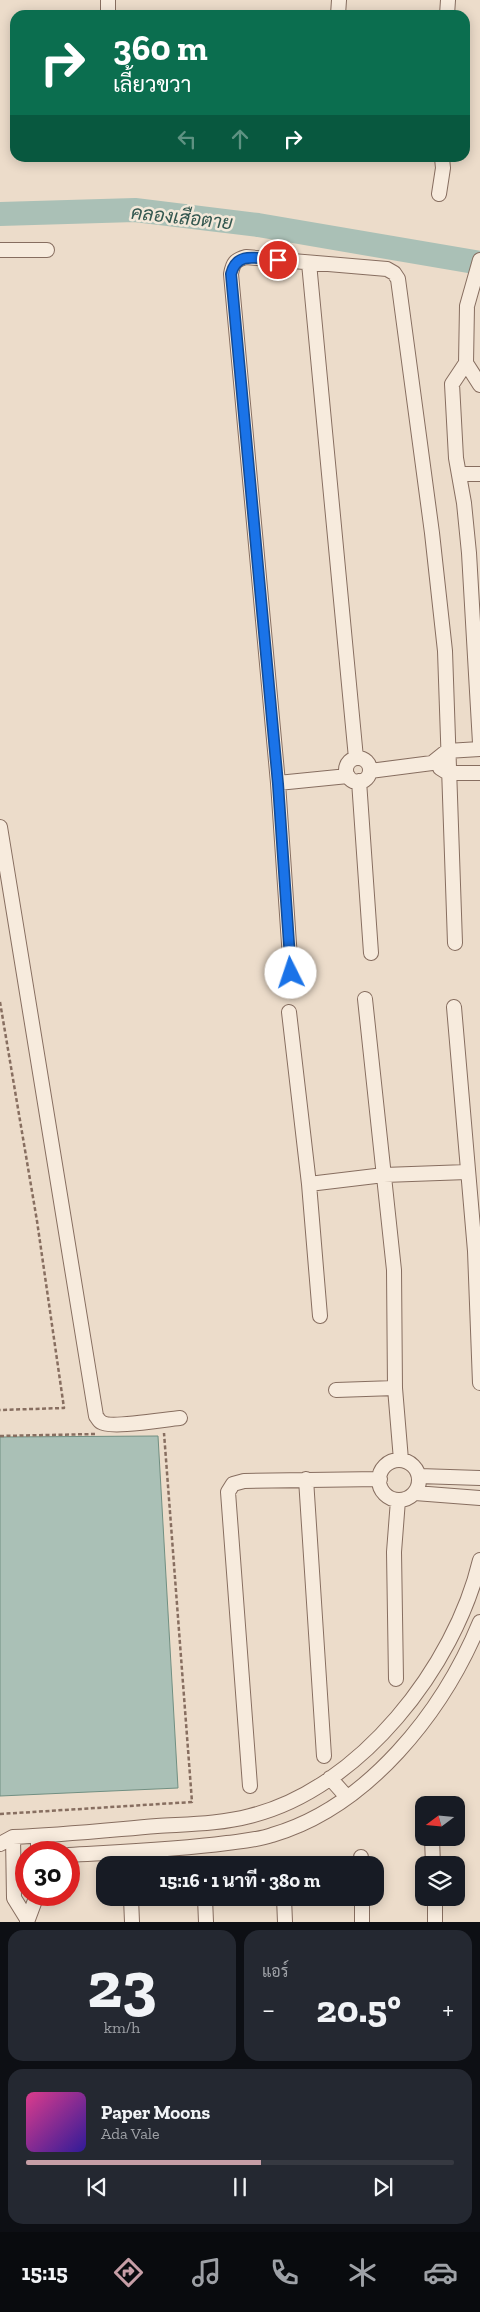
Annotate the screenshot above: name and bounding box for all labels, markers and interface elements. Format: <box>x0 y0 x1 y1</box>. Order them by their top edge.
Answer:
text: 360 m <box>113 27 208 69</box>
icon: right <box>30 30 95 95</box>
text: เลี้ยวขวา <box>113 71 191 98</box>
icon: left <box>173 125 201 153</box>
icon: ahead <box>226 125 254 153</box>
icon: right <box>279 125 307 153</box>
water label: คลองเสือตาย <box>130 200 234 234</box>
pin <box>257 239 299 281</box>
icon: arrive <box>264 246 292 274</box>
position arrow <box>264 946 316 998</box>
north arrow <box>415 1796 465 1846</box>
map controls <box>415 1796 465 1906</box>
speed limit sign: 30 <box>15 1841 80 1906</box>
button: layers <box>415 1856 465 1906</box>
text: 15:16 · 1 นาที · 380 m <box>160 1869 320 1892</box>
text: 23 <box>87 1946 157 2024</box>
text: แอร์ <box>262 1962 288 1981</box>
text: 20.5° <box>316 1986 401 2032</box>
text: − <box>262 1993 275 2026</box>
text: + <box>442 1993 454 2026</box>
text: km/h <box>104 2018 140 2037</box>
text: Paper Moons <box>101 2101 210 2124</box>
text: Ada Vale <box>101 2124 160 2143</box>
icon: previous <box>83 2173 111 2201</box>
icon: pause <box>226 2173 254 2201</box>
icon: next <box>369 2173 397 2201</box>
icon: directions <box>111 2255 146 2290</box>
icon: music <box>189 2255 224 2290</box>
icon: phone <box>267 2255 302 2290</box>
icon: climate <box>345 2255 380 2290</box>
icon: car <box>423 2255 458 2290</box>
text: 15:15 <box>22 2259 68 2286</box>

